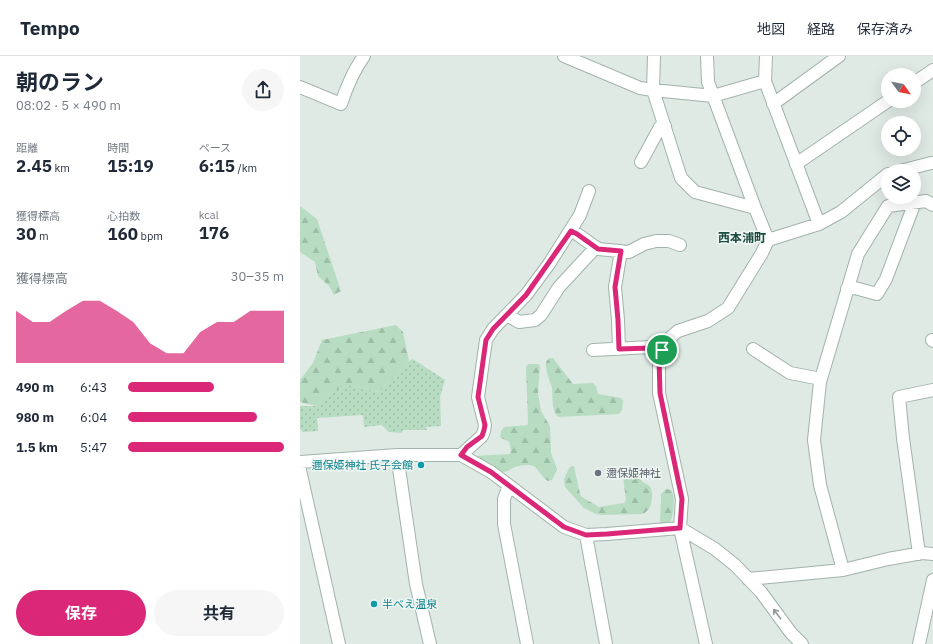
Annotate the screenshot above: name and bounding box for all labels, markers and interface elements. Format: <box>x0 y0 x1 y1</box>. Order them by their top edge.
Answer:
text: Tempo <box>20 16 80 40</box>
text: 地図 <box>757 20 785 38</box>
text: 経路 <box>807 20 835 38</box>
text: 保存済み <box>857 20 913 38</box>
text: 朝のラン <box>16 67 104 96</box>
north arrow <box>881 68 921 108</box>
map controls <box>881 68 921 204</box>
button: share <box>242 69 284 111</box>
text: 08:02 · 5 × 490 m <box>16 97 121 114</box>
button: locate <box>881 116 921 156</box>
text: 距離 <box>16 141 38 155</box>
text: 時間 <box>107 141 129 155</box>
text: ペース <box>199 141 231 155</box>
text: 2.45 <box>16 155 52 177</box>
text: 15:19 <box>107 155 154 177</box>
text: 6:15 <box>199 155 235 177</box>
text: km <box>52 161 70 175</box>
text: /km <box>235 161 257 175</box>
button: layers <box>881 164 921 204</box>
text: kcal <box>199 208 219 222</box>
text: 獲得標高 <box>16 209 60 223</box>
text: 心拍数 <box>107 209 140 223</box>
text: 176 <box>199 222 229 244</box>
text: 30 <box>16 223 36 245</box>
text: 160 <box>107 223 138 245</box>
text: m <box>36 229 49 243</box>
text: bpm <box>138 229 163 243</box>
district label: 西本浦町 <box>718 230 766 245</box>
text: 30–35 m <box>231 268 284 285</box>
text: 獲得標高 <box>16 270 68 287</box>
pin <box>645 333 679 367</box>
icon: arrive <box>651 339 673 361</box>
text: 490 m <box>16 379 54 396</box>
text: 6:43 <box>80 379 107 396</box>
text: 980 m <box>16 409 54 426</box>
text: 6:04 <box>80 409 107 426</box>
text: 1.5 km <box>16 439 58 456</box>
text: 5:47 <box>80 439 107 456</box>
place label: 邇保姫神社 氏子会館 <box>311 458 413 472</box>
marker: 邇保姫神社 氏子会館 <box>416 460 426 470</box>
place label: 邇保姫神社 <box>606 466 661 480</box>
marker: 邇保姫神社 <box>593 468 603 478</box>
button: 保存 <box>16 590 146 636</box>
button: 共有 <box>154 590 284 636</box>
place label: 半べえ温泉 <box>382 597 438 611</box>
marker: 半べえ温泉 <box>369 599 379 609</box>
one-way arrow <box>773 609 781 620</box>

